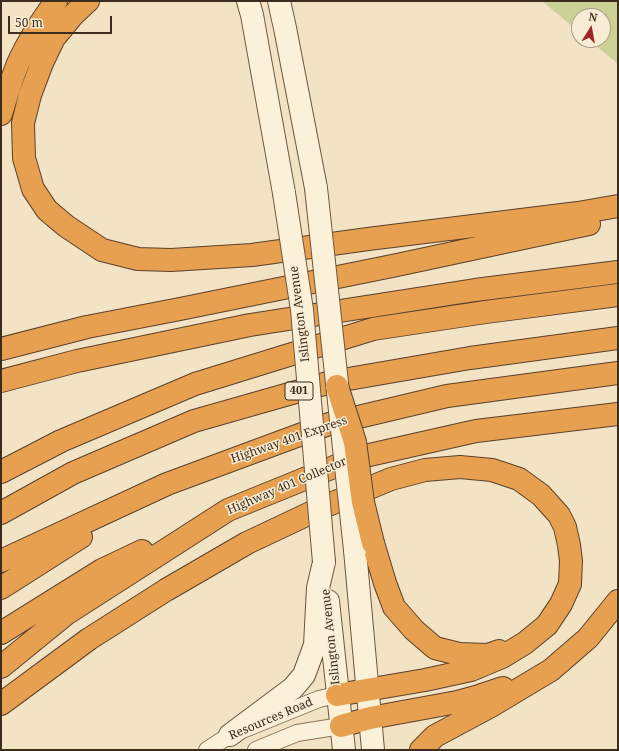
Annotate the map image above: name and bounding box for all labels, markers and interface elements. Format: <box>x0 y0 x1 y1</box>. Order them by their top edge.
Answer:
scale bar <box>10 8 114 34</box>
north arrow <box>571 8 611 48</box>
text: N <box>587 9 599 25</box>
text: 50 m <box>15 14 43 31</box>
street label: Islington Avenue <box>287 265 313 363</box>
road number: 401 <box>285 382 313 400</box>
street label: Highway 401 Express <box>229 413 349 467</box>
street label: Highway 401 Collector <box>225 454 349 518</box>
street label: Islington Avenue <box>319 588 343 686</box>
street label: Resources Road <box>227 695 315 743</box>

